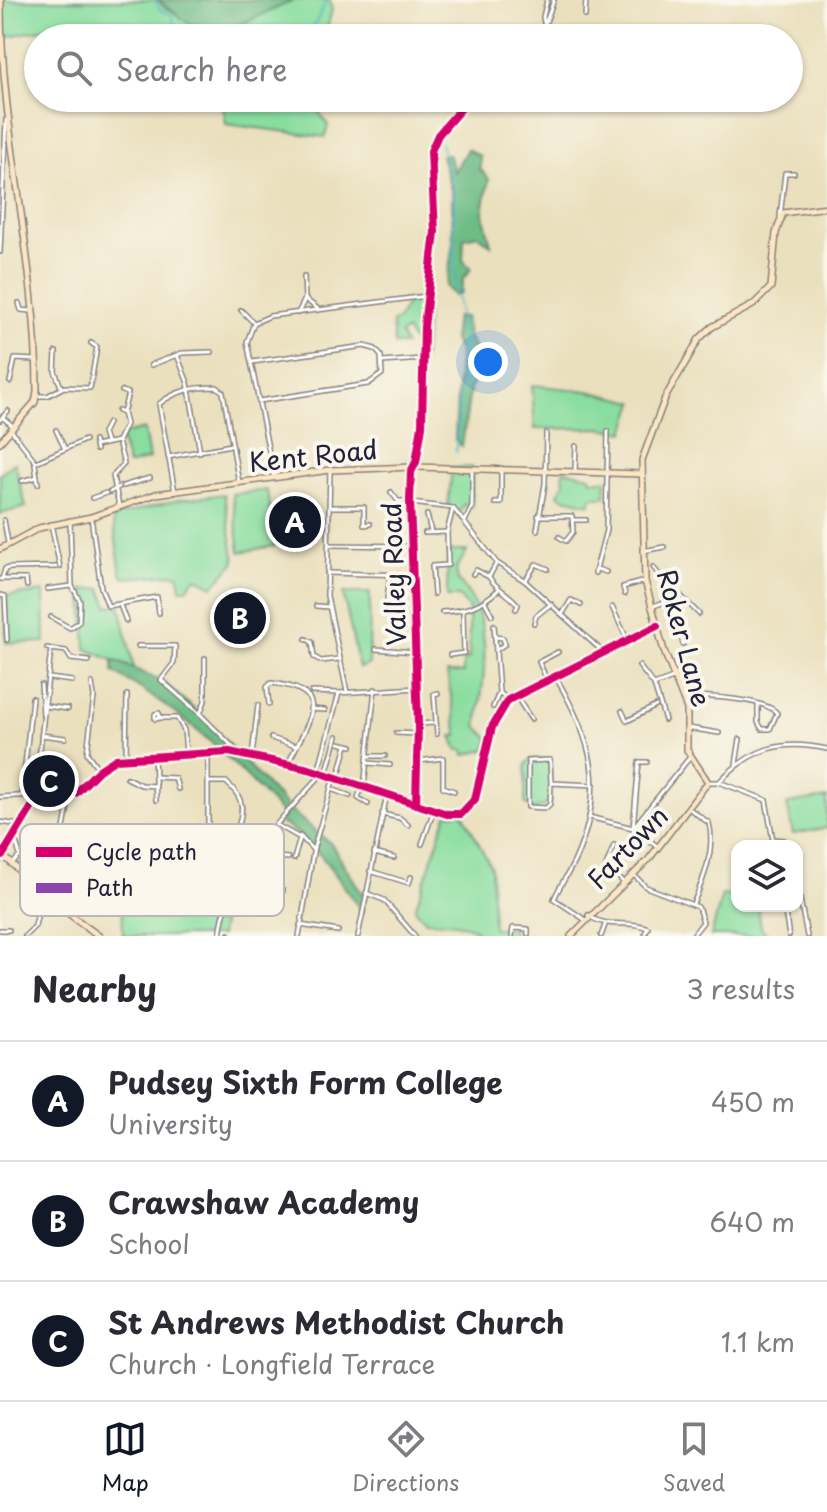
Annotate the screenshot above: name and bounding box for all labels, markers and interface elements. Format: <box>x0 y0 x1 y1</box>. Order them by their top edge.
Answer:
search box <box>24 24 803 112</box>
icon: search <box>52 46 96 90</box>
text: Search here <box>116 46 288 91</box>
your location <box>468 342 508 382</box>
street label: Kent Road <box>247 429 379 481</box>
pin: A <box>269 492 321 552</box>
street label: Valley Road <box>371 502 415 646</box>
street label: Roker Lane <box>648 565 722 711</box>
pin: B <box>214 588 266 648</box>
pin: C <box>23 751 75 811</box>
street label: Fartown <box>577 797 677 897</box>
legend <box>20 824 284 916</box>
text: Cycle path <box>86 834 197 867</box>
map controls <box>731 840 803 912</box>
button: layers <box>731 840 803 912</box>
text: Path <box>86 870 134 903</box>
text: Nearby <box>32 962 157 1014</box>
text: 3 results <box>687 969 795 1008</box>
text: Pudsey Sixth Form College <box>108 1059 503 1104</box>
text: A <box>48 1082 68 1121</box>
text: 450 m <box>711 1082 795 1121</box>
text: University <box>108 1104 233 1143</box>
text: Crawshaw Academy <box>108 1179 419 1224</box>
text: B <box>49 1202 67 1241</box>
text: 640 m <box>709 1202 795 1241</box>
text: School <box>108 1224 190 1263</box>
text: St Andrews Methodist Church <box>108 1299 564 1344</box>
text: C <box>48 1322 68 1361</box>
text: 1.1 km <box>721 1322 795 1361</box>
text: Church · Longfield Terrace <box>108 1344 435 1383</box>
tab: Map <box>102 1417 149 1498</box>
tab: Directions <box>352 1417 459 1498</box>
tab: Saved <box>663 1417 725 1498</box>

